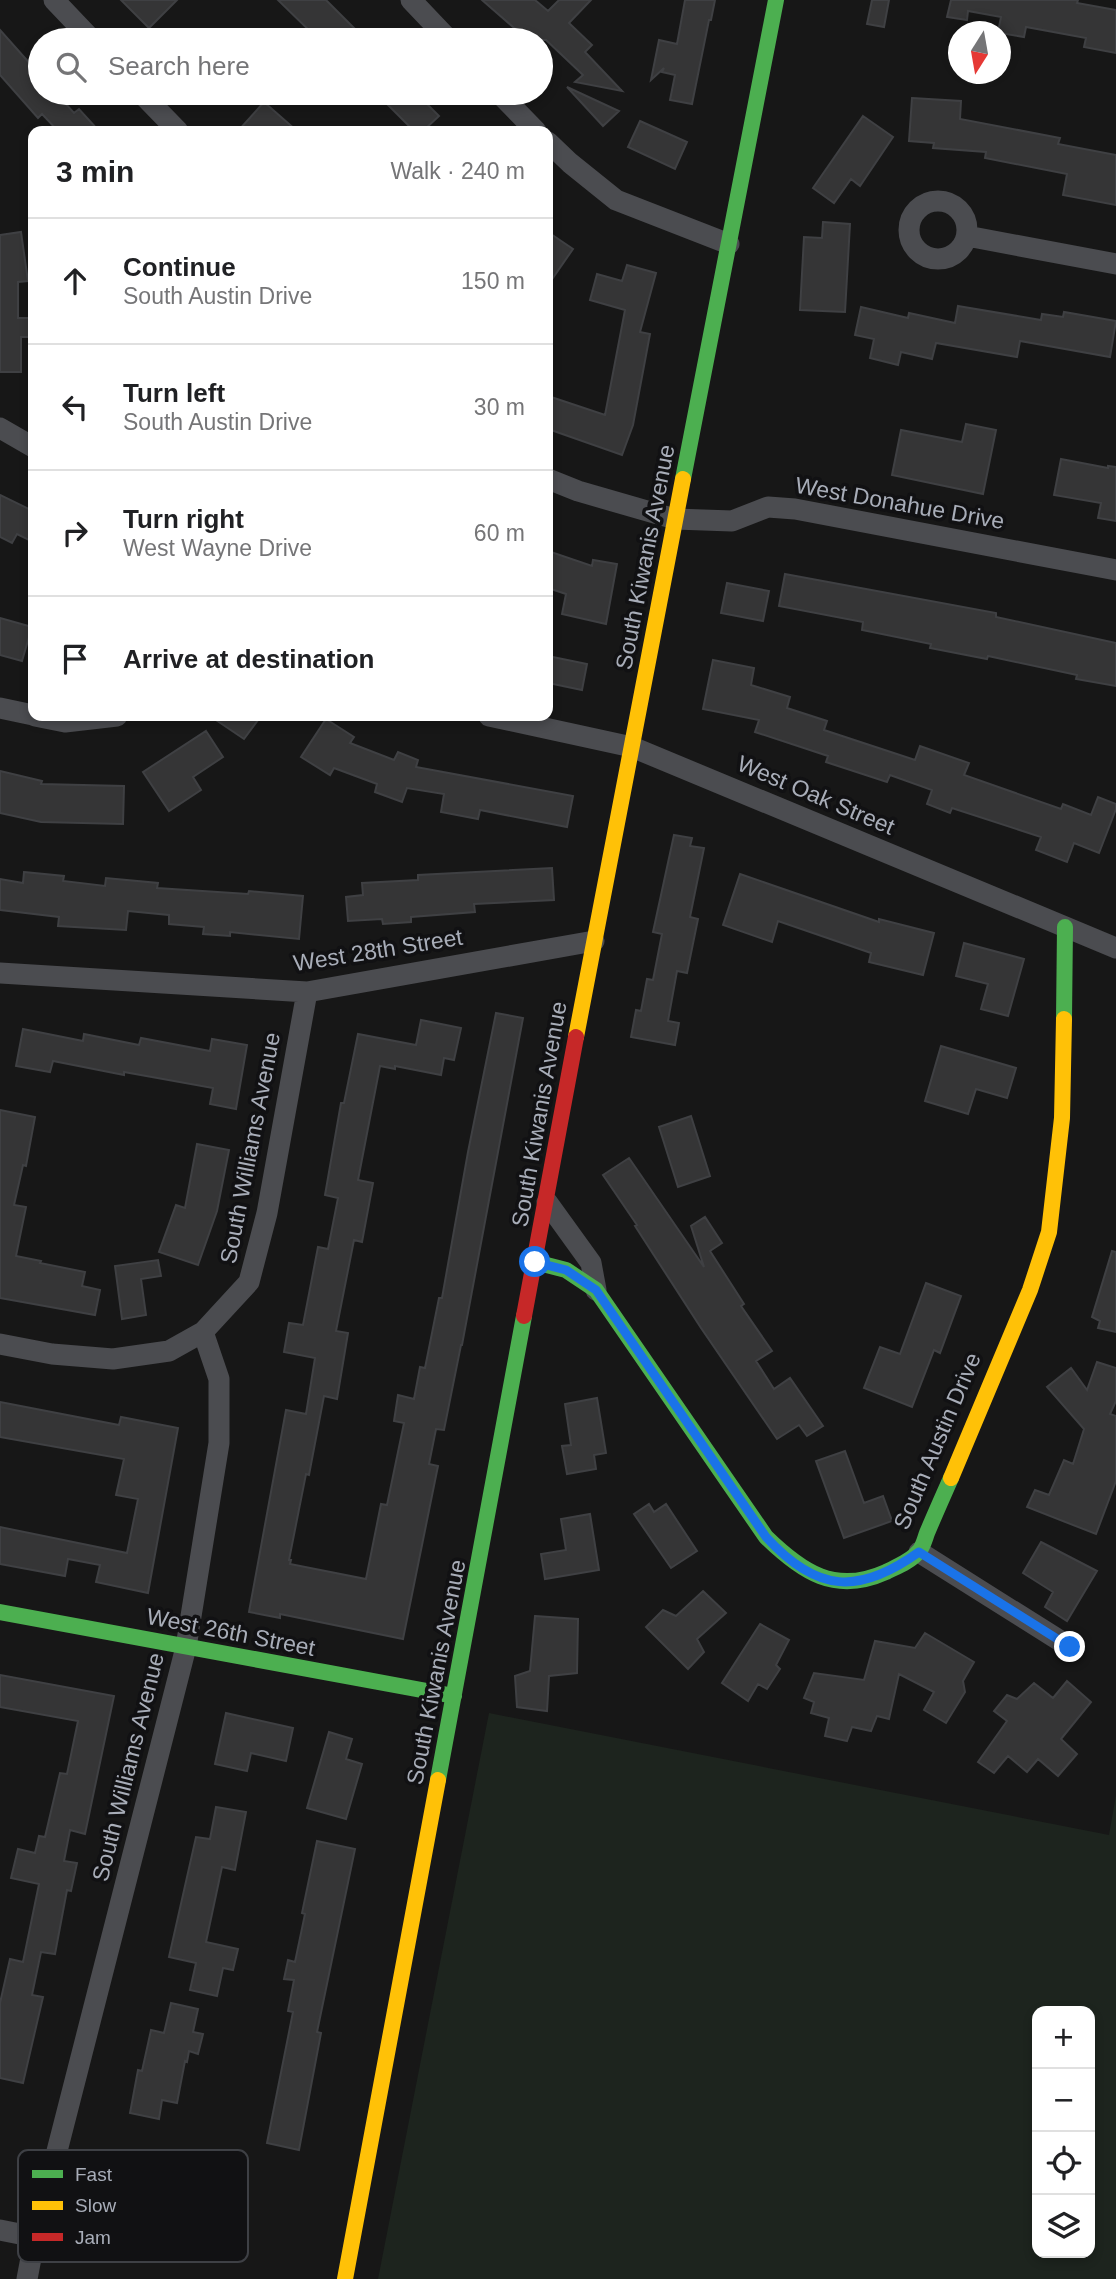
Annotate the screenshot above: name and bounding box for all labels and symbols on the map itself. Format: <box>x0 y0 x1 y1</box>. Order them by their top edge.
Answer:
north arrow <box>948 21 1011 84</box>
street label: South Kiwanis Avenue <box>610 442 680 672</box>
street label: West Donahue Drive <box>793 472 1007 534</box>
street label: West Oak Street <box>733 750 899 840</box>
street label: West 28th Street <box>292 924 465 976</box>
street label: South Kiwanis Avenue <box>506 999 572 1229</box>
street label: South Williams Avenue <box>215 1030 285 1266</box>
route start <box>519 1246 550 1277</box>
street label: South Austin Drive <box>888 1349 986 1533</box>
street label: South Kiwanis Avenue <box>401 1557 471 1787</box>
street label: West 26th Street <box>145 1603 318 1661</box>
route end <box>1054 1631 1085 1662</box>
street label: South Williams Avenue <box>87 1650 169 1884</box>
legend <box>18 2150 248 2262</box>
text: Fast <box>75 2164 113 2185</box>
text: Slow <box>75 2195 116 2216</box>
text: Jam <box>75 2227 111 2248</box>

